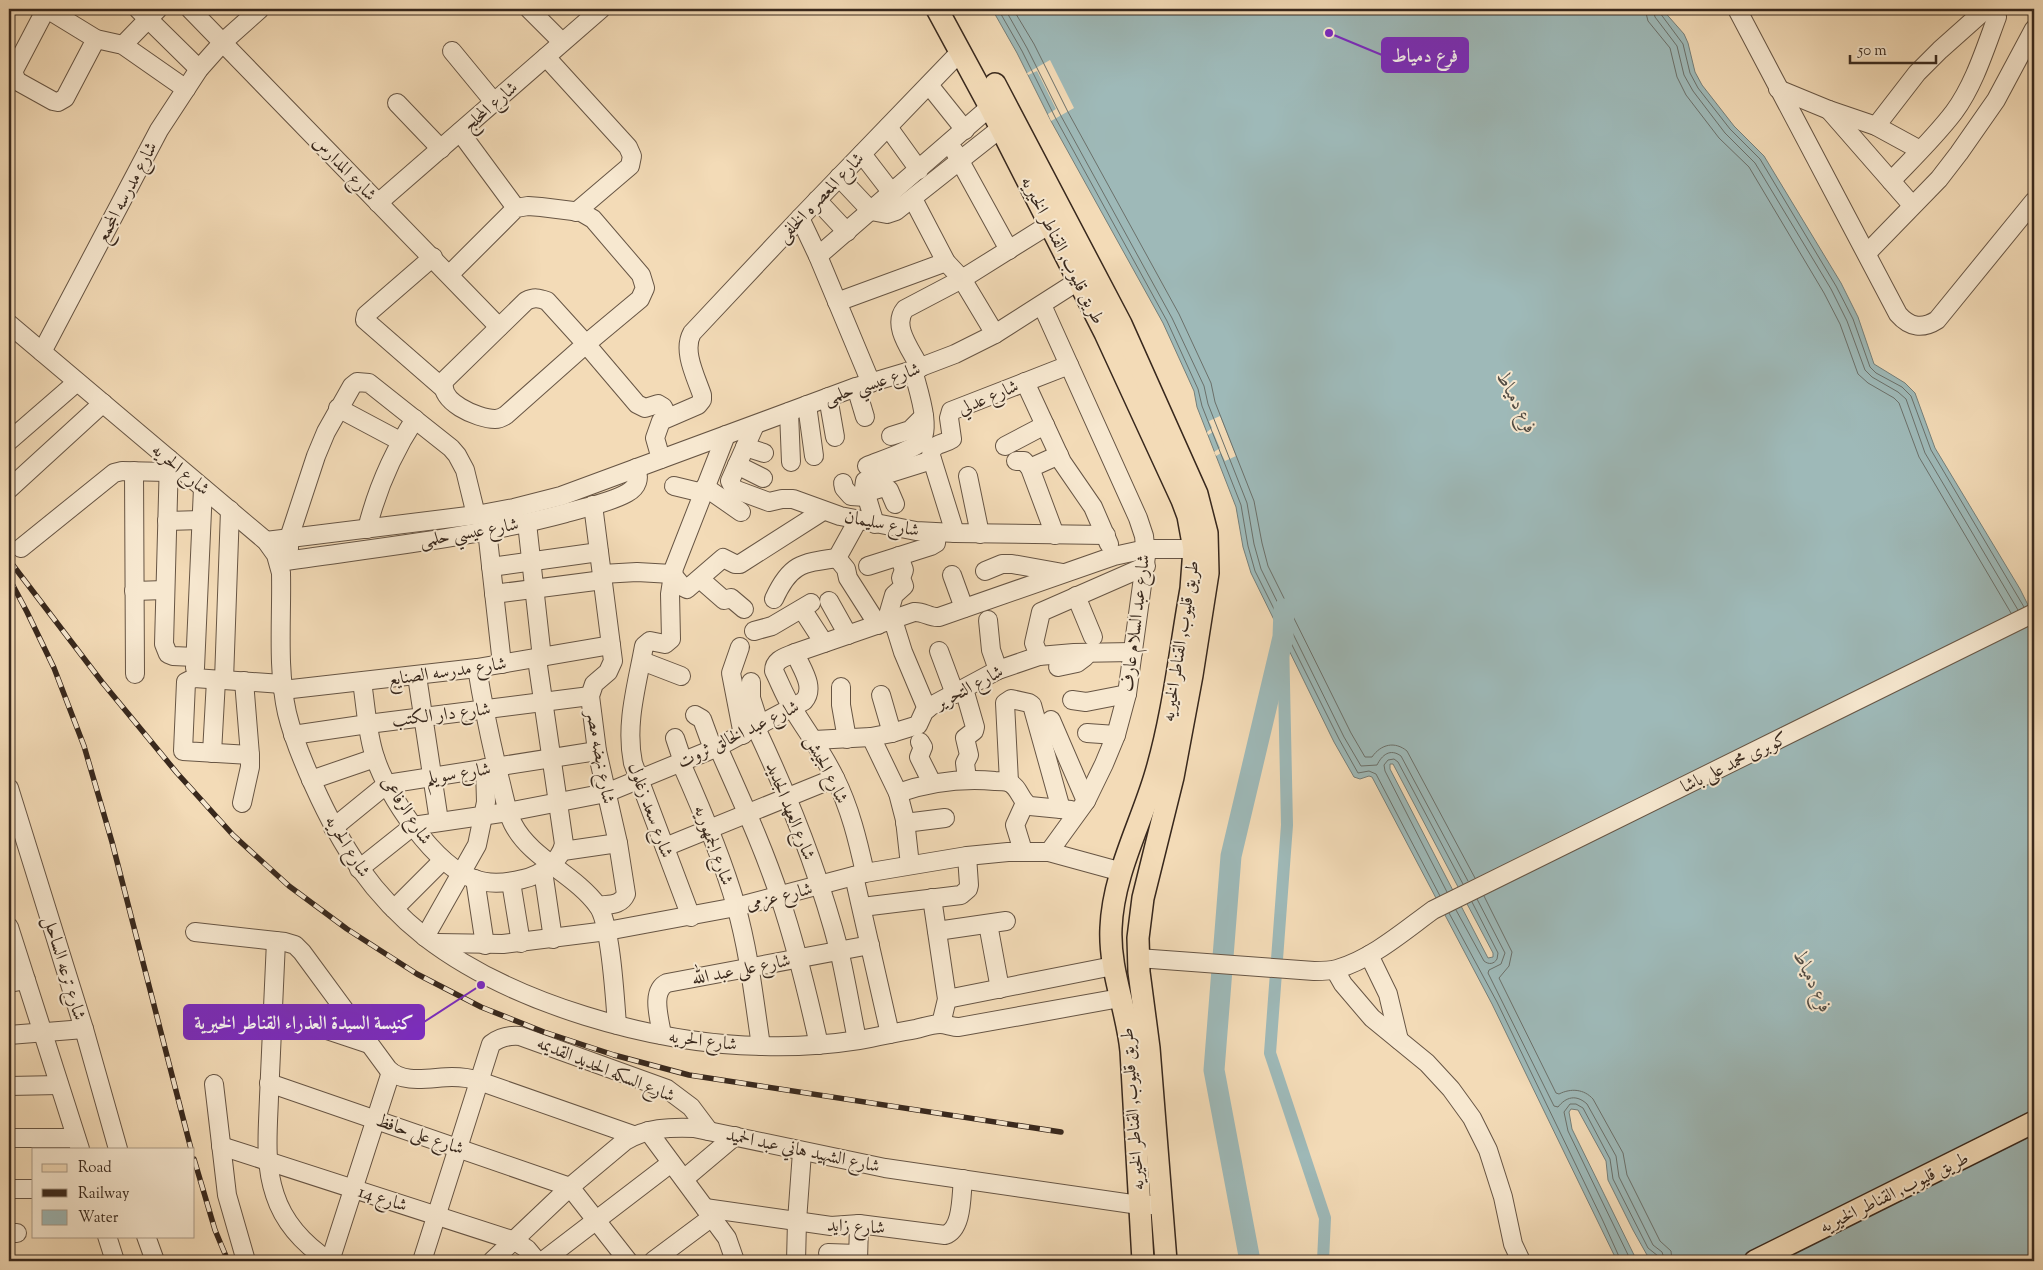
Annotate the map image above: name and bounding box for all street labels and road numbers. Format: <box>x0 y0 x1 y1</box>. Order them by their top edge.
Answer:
street label: شارع المحلج <box>458 76 525 140</box>
street label: شارع المدارس <box>305 131 382 208</box>
street label: شارع مدرسه المجمع <box>90 138 166 249</box>
street label: شارع المعصره الخلفى <box>772 147 871 249</box>
street label: طريق قليوب, القناطر الخيريه <box>1013 172 1110 329</box>
street label: شارع عيسي حلمى <box>821 357 925 415</box>
street label: شارع عدلي <box>954 374 1023 423</box>
street label: شارع الحريه <box>145 438 214 503</box>
street label: شارع سليمان <box>842 505 921 545</box>
street label: شارع عيسي حلمى <box>418 512 521 557</box>
street label: شارع عبد السلام عارف <box>1116 553 1159 693</box>
street label: طريق قليوب, القناطر الخيريه <box>1156 559 1208 724</box>
street label: شارع مدرسه الصنايع <box>386 652 508 695</box>
street label: شارع التحرير <box>930 660 1009 718</box>
street label: شارع عبد الخالق ثروت <box>674 695 804 777</box>
street label: شارع دار الكتب <box>390 697 492 735</box>
street label: شارع نهضه مصر <box>578 707 620 806</box>
street label: كوبرى محمد على باشا <box>1677 727 1793 801</box>
street label: شارع الجيش <box>797 731 854 809</box>
street label: شارع سويلم <box>424 757 493 796</box>
street label: شارع سعد زغلول <box>620 759 678 862</box>
street label: شارع العهد الجديد <box>758 759 821 865</box>
street label: شارع الرفاعى <box>373 772 437 850</box>
street label: شارع الجمهوريه <box>686 802 739 889</box>
street label: شارع الحريه <box>317 811 376 883</box>
street label: شارع عزمى <box>743 877 815 919</box>
street label: شارع ترعه الساحل <box>35 913 91 1024</box>
street label: شارع على عبد الله <box>689 946 793 993</box>
street label: شارع الحريه <box>667 1025 739 1059</box>
street label: طريق قليوب, القناطر الخيريه <box>1115 1027 1153 1191</box>
street label: شارع السكه الحديد القديمه <box>532 1031 678 1110</box>
street label: شارع على حافظ <box>372 1109 467 1163</box>
street label: شارع الشهيد هاني عبد الحميد <box>723 1123 882 1181</box>
street label: طريق قليوب, القناطر الخيريه <box>1816 1146 1974 1241</box>
street label: شارع 14 <box>354 1180 410 1220</box>
street label: شارع زايد <box>826 1214 885 1242</box>

